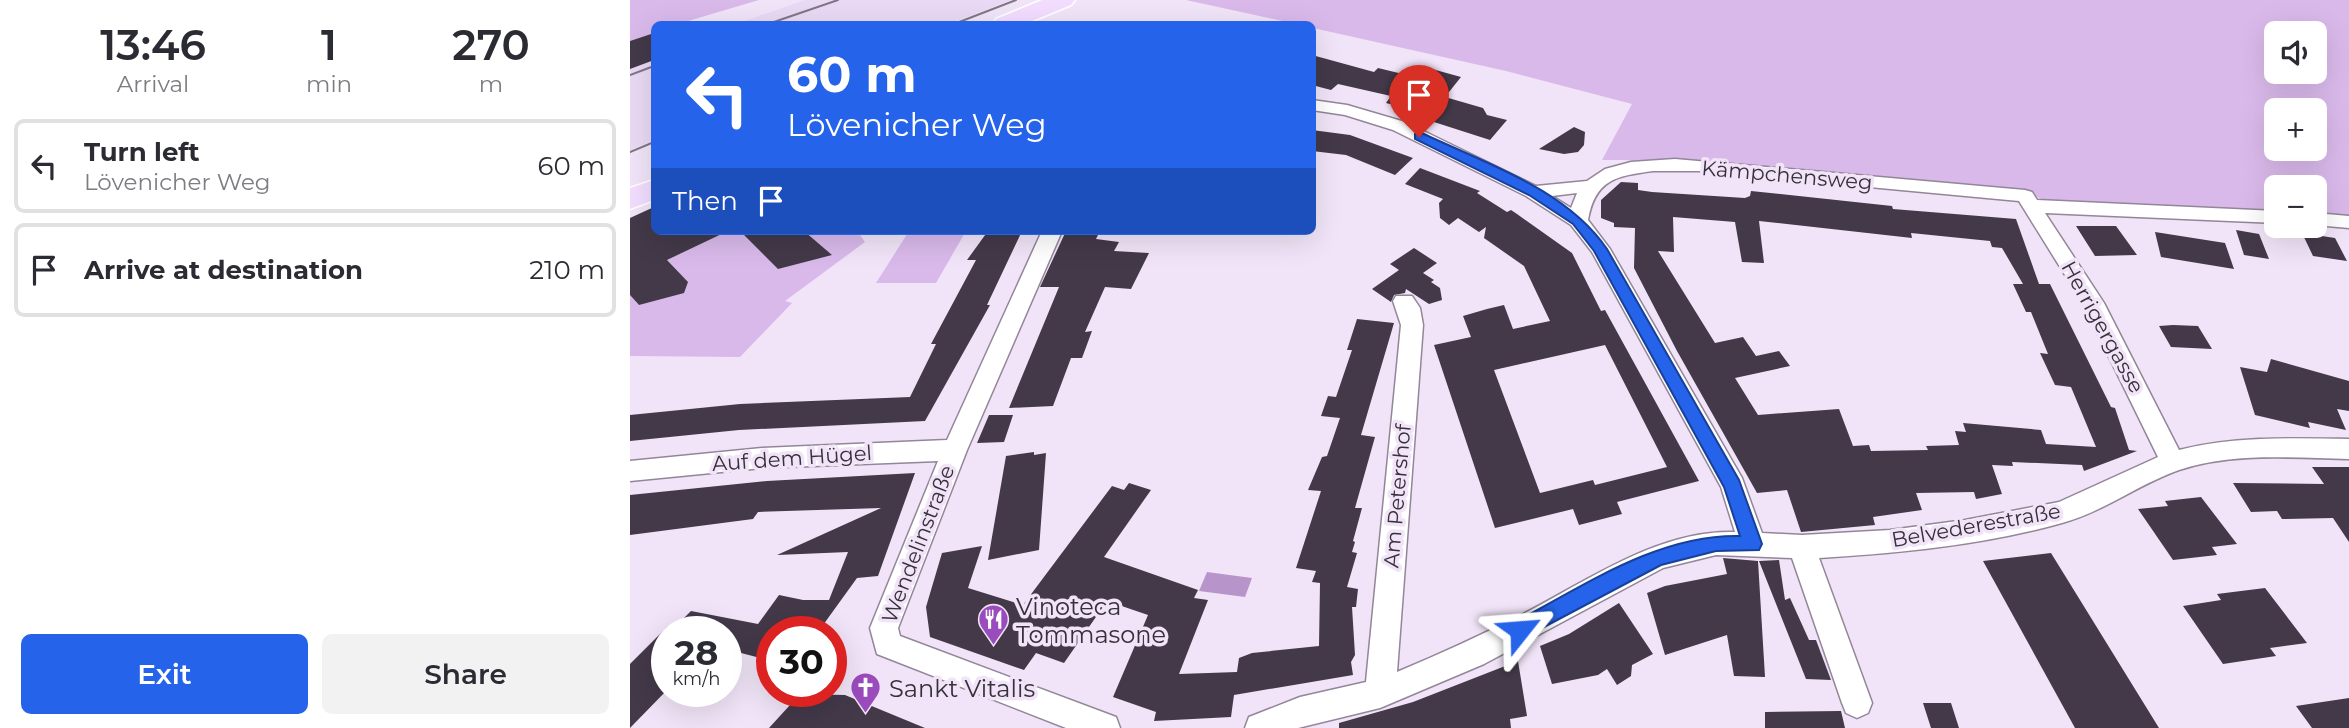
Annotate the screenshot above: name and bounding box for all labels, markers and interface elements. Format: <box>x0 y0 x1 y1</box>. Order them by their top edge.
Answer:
text: 13:46 <box>100 19 206 71</box>
text: 1 <box>321 19 337 71</box>
text: 270 <box>452 19 530 71</box>
map controls <box>2264 21 2327 238</box>
button: sound <box>2264 21 2327 84</box>
text: 60 m <box>787 45 917 104</box>
icon: left <box>672 49 763 140</box>
pin <box>1389 65 1449 137</box>
text: Arrival <box>117 70 189 98</box>
text: min <box>306 70 352 98</box>
text: m <box>479 70 503 98</box>
icon: arrive <box>1400 76 1438 114</box>
button: + <box>2264 98 2327 161</box>
text: Lövenicher Weg <box>787 105 1047 144</box>
text: Turn left <box>84 136 200 168</box>
icon: left <box>25 147 63 185</box>
text: 60 m <box>538 150 605 182</box>
street label: Kämpchensweg <box>1700 155 1874 195</box>
text: Lövenicher Weg <box>84 168 271 196</box>
button: − <box>2264 175 2327 238</box>
icon: arrive <box>752 182 790 220</box>
text: Then <box>672 185 738 217</box>
icon: arrive <box>25 251 63 289</box>
text: Arrive at destination <box>84 254 363 286</box>
text: 210 m <box>529 254 605 286</box>
street label: Herrigergasse <box>2056 257 2150 397</box>
street label: Am Petershof <box>1378 422 1416 569</box>
street label: Auf dem Hügel <box>711 440 873 476</box>
street label: Wendelinstraße <box>876 462 960 626</box>
street label: Belvederestraße <box>1890 498 2062 552</box>
place label: Vinoteca Tommasone <box>1016 592 1166 649</box>
position arrow <box>1483 593 1557 667</box>
restaurant icon: Vinoteca Tommasone <box>976 603 1010 647</box>
speed limit sign: 30 <box>756 616 847 707</box>
text: 28 <box>675 631 718 674</box>
button: Exit <box>21 634 308 714</box>
button: Share <box>322 634 609 714</box>
text: km/h <box>672 668 721 690</box>
church icon: Sankt Vitalis <box>849 671 883 715</box>
place label: Sankt Vitalis <box>889 674 1035 703</box>

